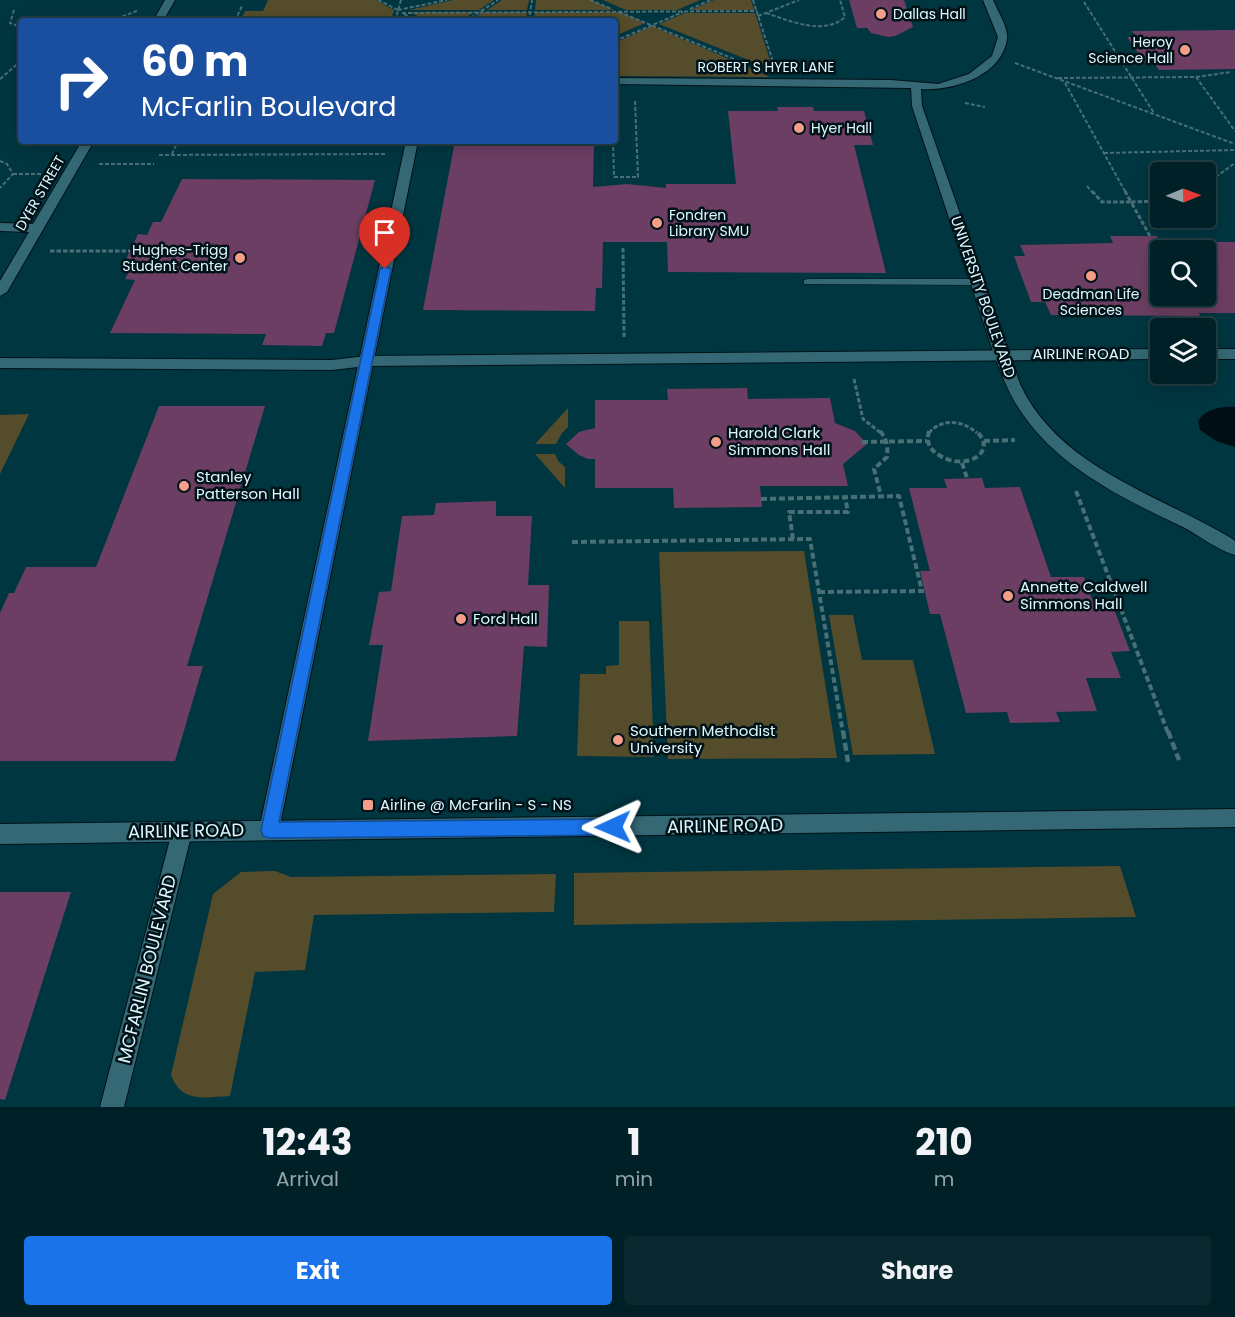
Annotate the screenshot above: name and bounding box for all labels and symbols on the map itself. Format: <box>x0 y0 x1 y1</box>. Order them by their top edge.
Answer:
place label: Dallas Hall <box>893 4 966 24</box>
marker: Dallas Hall <box>874 7 888 21</box>
place label: Heroy Science Hall <box>1088 32 1173 68</box>
marker: Heroy Science Hall <box>1178 43 1192 57</box>
street label: ROBERT S HYER LANE <box>698 57 834 77</box>
place label: Hyer Hall <box>811 118 872 138</box>
marker: Hyer Hall <box>792 121 806 135</box>
street label: DYER STREET <box>10 151 70 234</box>
north arrow <box>1150 162 1216 228</box>
place label: Fondren Library SMU <box>669 205 749 241</box>
pin <box>359 207 410 269</box>
street label: UNIVERSITY BOULEVARD <box>946 213 1021 381</box>
marker: Fondren Library SMU <box>650 216 664 230</box>
place label: Hughes-Trigg Student Center <box>122 240 228 276</box>
marker: Hughes-Trigg Student Center <box>233 251 247 265</box>
marker: Deadman Life Sciences <box>1084 269 1098 283</box>
place label: Deadman Life Sciences <box>1043 284 1140 320</box>
street label: AIRLINE ROAD <box>1033 343 1129 364</box>
place label: Harold Clark Simmons Hall <box>728 422 830 460</box>
marker: Harold Clark Simmons Hall <box>709 435 723 449</box>
place label: Stanley Patterson Hall <box>196 466 300 504</box>
marker: Stanley Patterson Hall <box>177 479 191 493</box>
place label: Annette Caldwell Simmons Hall <box>1020 576 1147 614</box>
marker: Annette Caldwell Simmons Hall <box>1001 589 1015 603</box>
place label: Ford Hall <box>473 608 538 629</box>
marker: Ford Hall <box>454 612 468 626</box>
place label: Southern Methodist University <box>630 720 776 758</box>
marker: Southern Methodist University <box>611 733 625 747</box>
place label: Airline @ McFarlin - S - NS <box>380 794 572 815</box>
position arrow <box>581 795 645 859</box>
marker: Airline @ McFarlin - S - NS <box>361 798 375 812</box>
street label: AIRLINE ROAD <box>667 812 783 839</box>
street label: AIRLINE ROAD <box>128 817 244 844</box>
street label: MCFARLIN BOULEVARD <box>111 872 182 1066</box>

